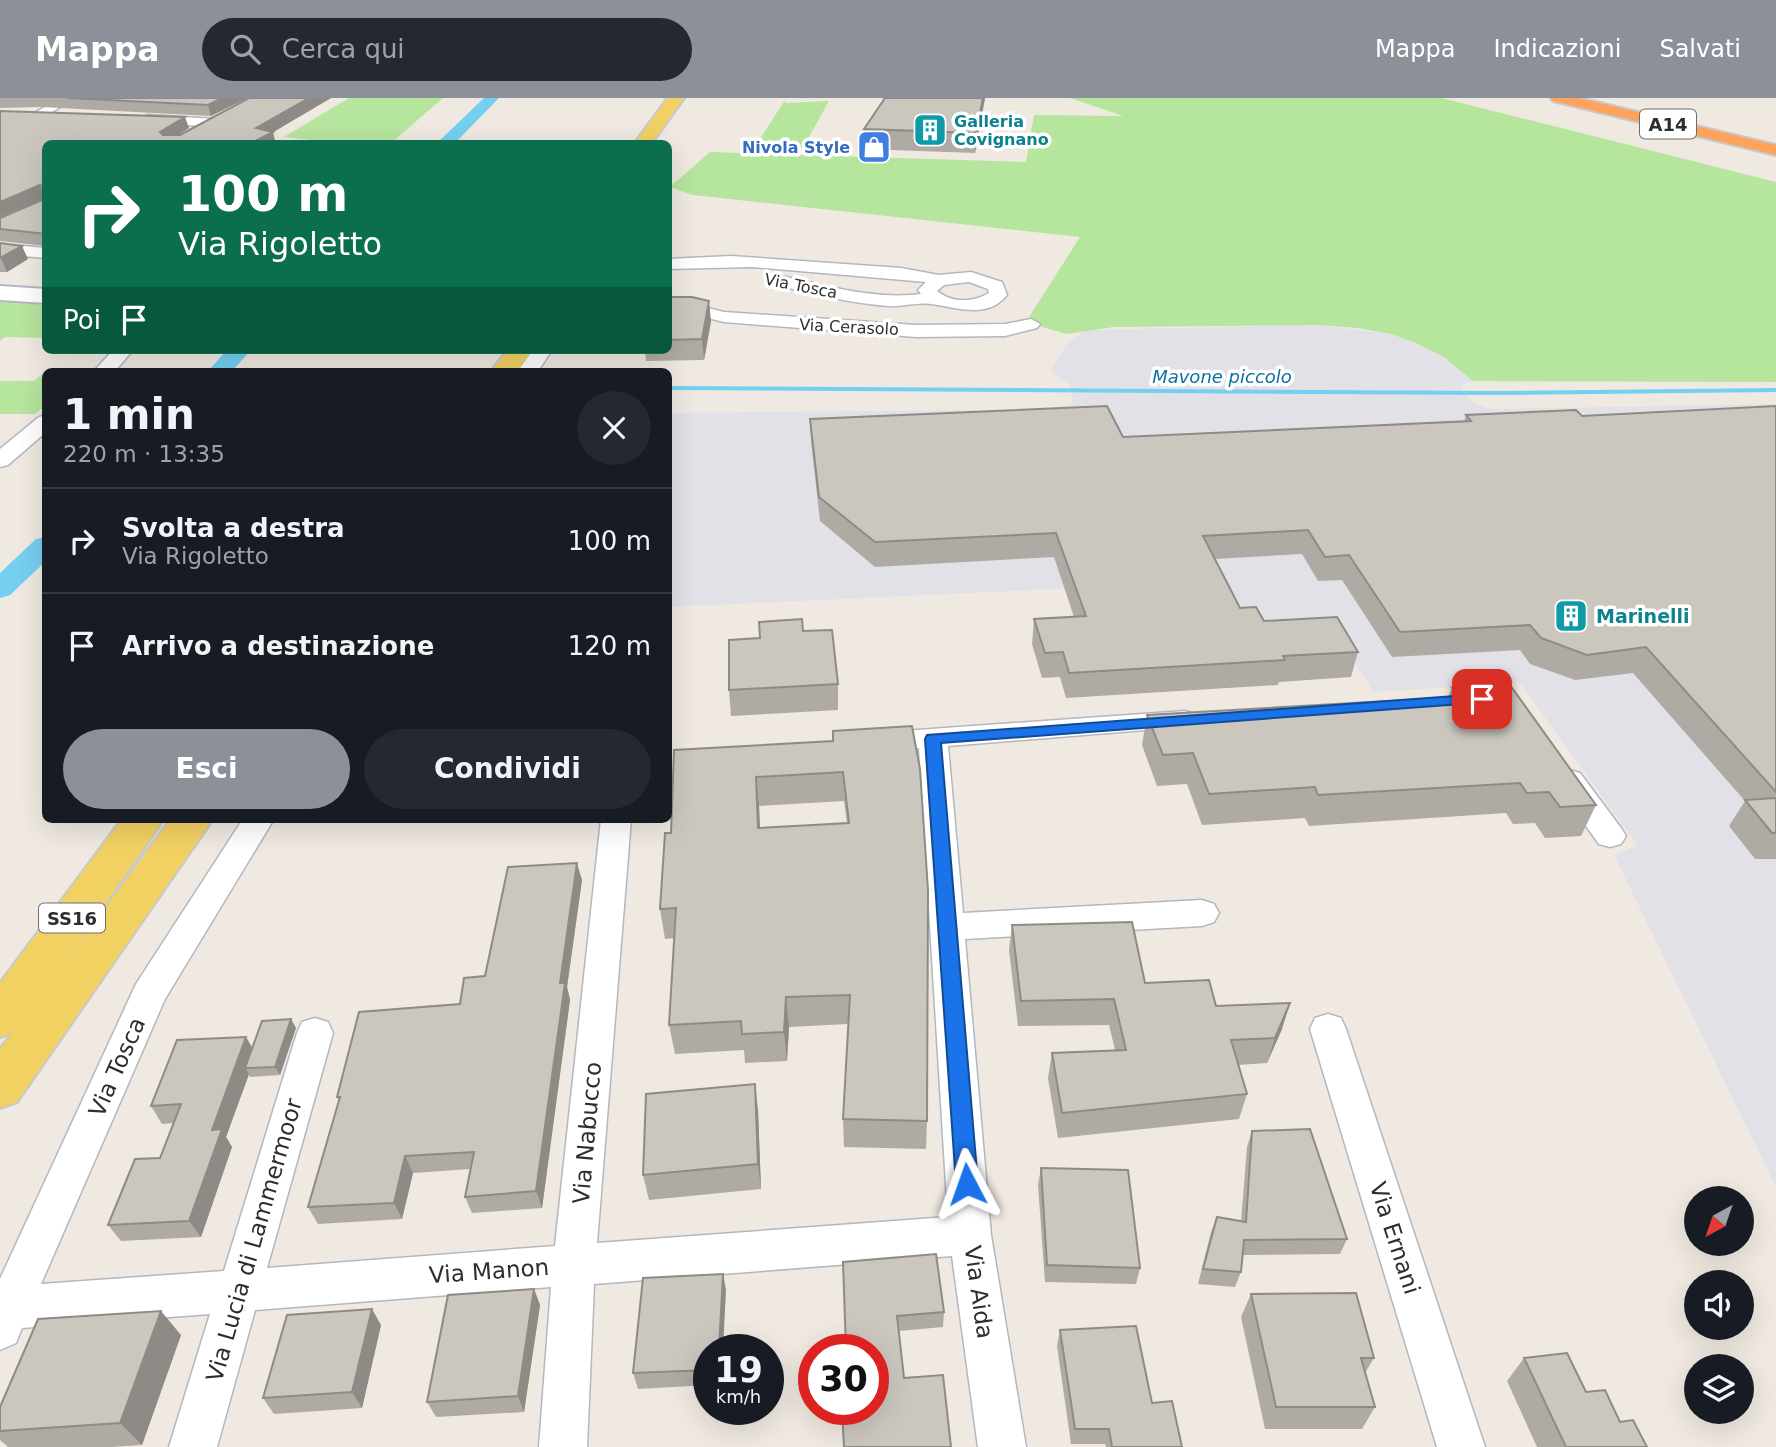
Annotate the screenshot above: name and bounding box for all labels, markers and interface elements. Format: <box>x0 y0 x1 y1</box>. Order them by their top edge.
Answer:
search box <box>202 18 692 81</box>
text: Mappa <box>35 30 160 69</box>
icon: search <box>226 30 264 68</box>
text: Cerca qui <box>282 34 405 64</box>
text: Mappa <box>1375 35 1455 63</box>
text: Indicazioni <box>1493 35 1621 63</box>
text: Salvati <box>1659 35 1741 63</box>
road number: A14 <box>1640 110 1696 139</box>
building icon: Galleria Covignano <box>911 111 949 149</box>
place label: Galleria Covignano <box>954 112 1049 149</box>
shop icon: Nivola Style <box>855 128 893 166</box>
place label: Nivola Style <box>742 138 850 157</box>
text: 100 m <box>178 166 348 223</box>
icon: right <box>63 168 154 259</box>
text: Via Rigoletto <box>178 225 382 263</box>
street label: Via Tosca <box>763 270 839 302</box>
icon: arrive <box>115 301 153 339</box>
text: Poi <box>63 305 101 335</box>
street label: Via Cerasolo <box>799 315 899 339</box>
water label: Mavone piccolo <box>1152 366 1292 387</box>
text: 1 min <box>63 390 195 439</box>
button: close <box>577 391 651 465</box>
text: 220 m · 13:35 <box>63 441 225 467</box>
text: Svolta a destra <box>122 513 345 543</box>
icon: right <box>63 522 101 560</box>
text: 100 m <box>568 526 651 556</box>
text: Via Rigoletto <box>122 543 269 569</box>
building icon: Marinelli <box>1552 597 1590 635</box>
place label: Marinelli <box>1596 605 1690 627</box>
icon: arrive <box>63 627 101 665</box>
text: Arrivo a destinazione <box>122 631 434 661</box>
text: 120 m <box>568 631 651 661</box>
pin <box>1452 669 1512 729</box>
icon: arrive <box>1463 680 1501 718</box>
button: Esci <box>63 729 350 809</box>
button: Condividi <box>364 729 651 809</box>
road number: SS16 <box>39 904 105 932</box>
street label: Via Tosca <box>84 1013 150 1121</box>
street label: Via Nabucco <box>568 1061 606 1205</box>
street label: Via Lucia di Lammermoor <box>201 1095 307 1385</box>
position arrow <box>930 1147 1004 1221</box>
street label: Via Ernani <box>1365 1179 1425 1297</box>
north arrow <box>1684 1186 1754 1256</box>
map controls <box>1684 1186 1754 1424</box>
street label: Via Aida <box>960 1244 998 1340</box>
street label: Via Manon <box>428 1254 550 1288</box>
button: sound <box>1684 1270 1754 1340</box>
speed limit sign: 30 <box>798 1334 889 1425</box>
text: 19 <box>714 1350 763 1390</box>
button: layers <box>1684 1354 1754 1424</box>
text: km/h <box>716 1386 761 1407</box>

